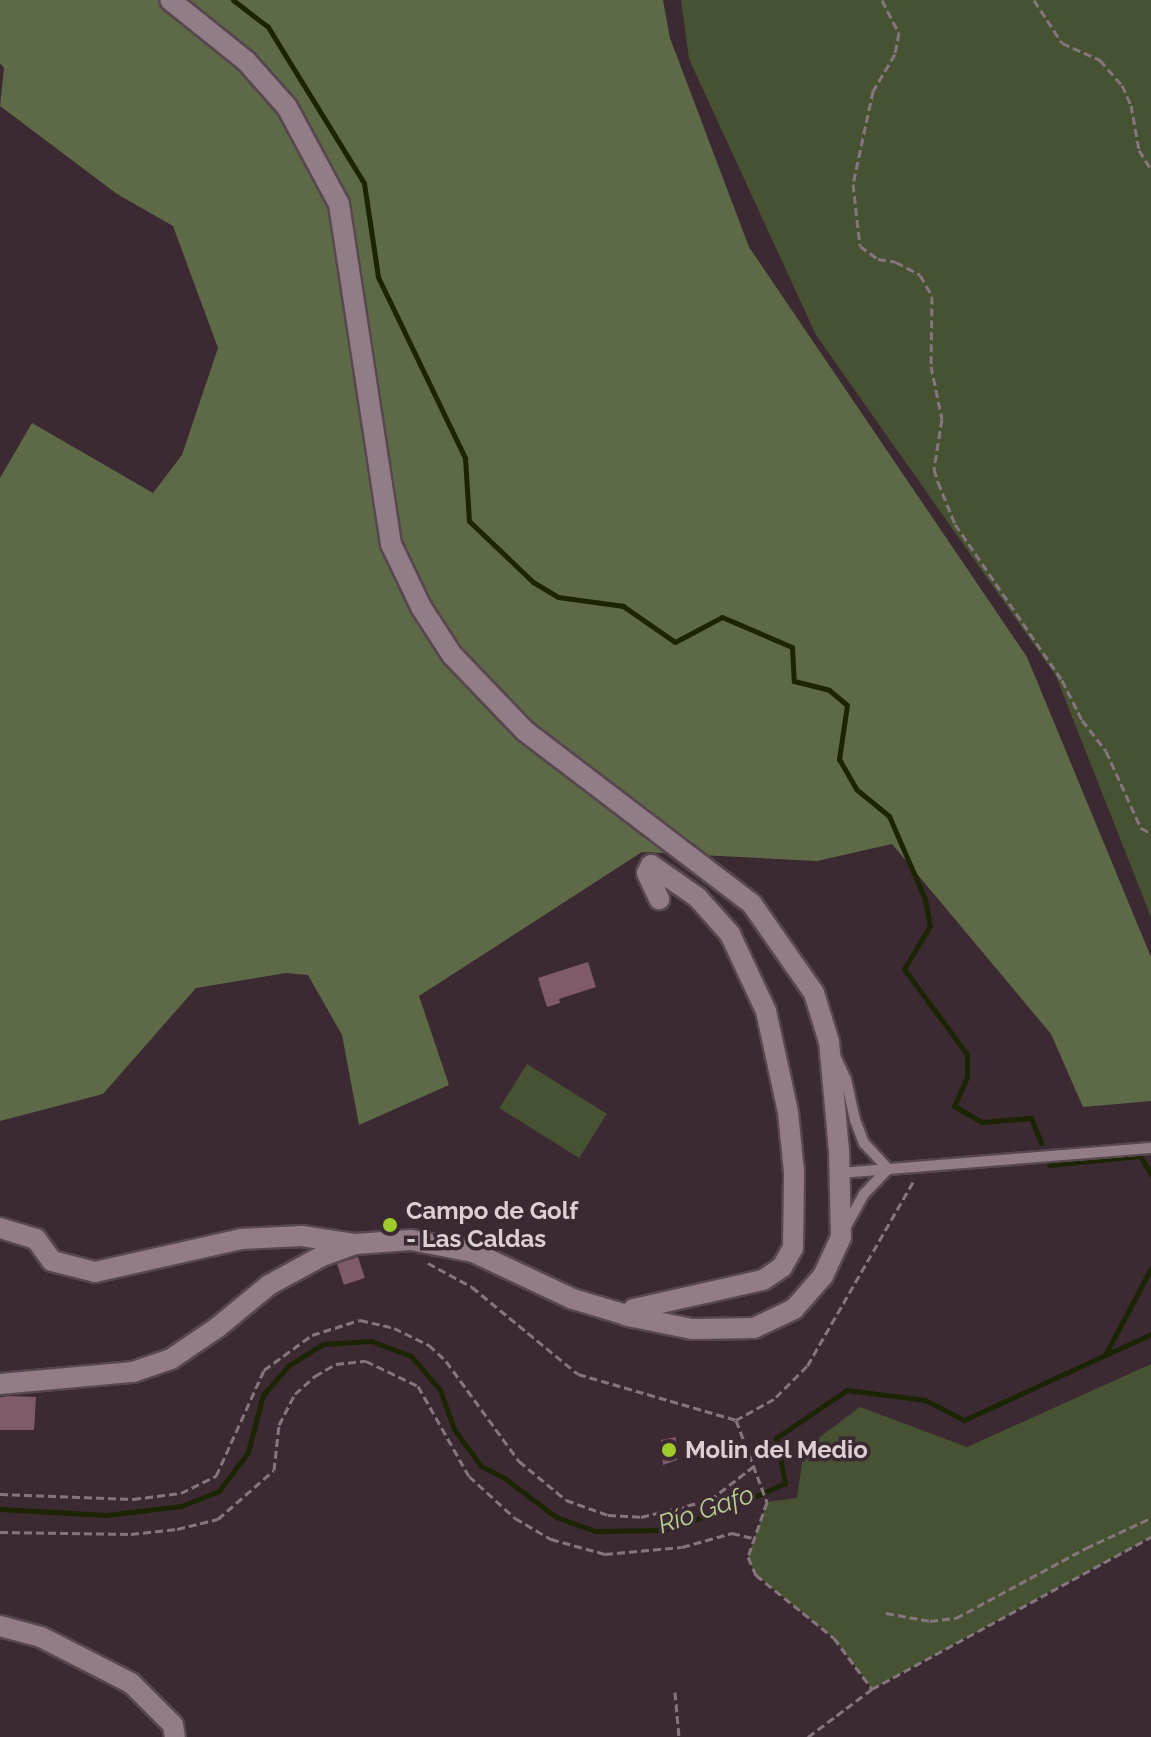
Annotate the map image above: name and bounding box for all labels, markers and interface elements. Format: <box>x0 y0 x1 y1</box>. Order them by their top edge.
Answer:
place label: Campo de Golf - Las Caldas <box>406 1197 578 1253</box>
marker: Campo de Golf - Las Caldas <box>381 1216 399 1234</box>
place label: Molin del Medio <box>685 1436 868 1464</box>
marker: Molin del Medio <box>660 1441 678 1459</box>
water label: Río Gafo <box>654 1479 758 1541</box>

